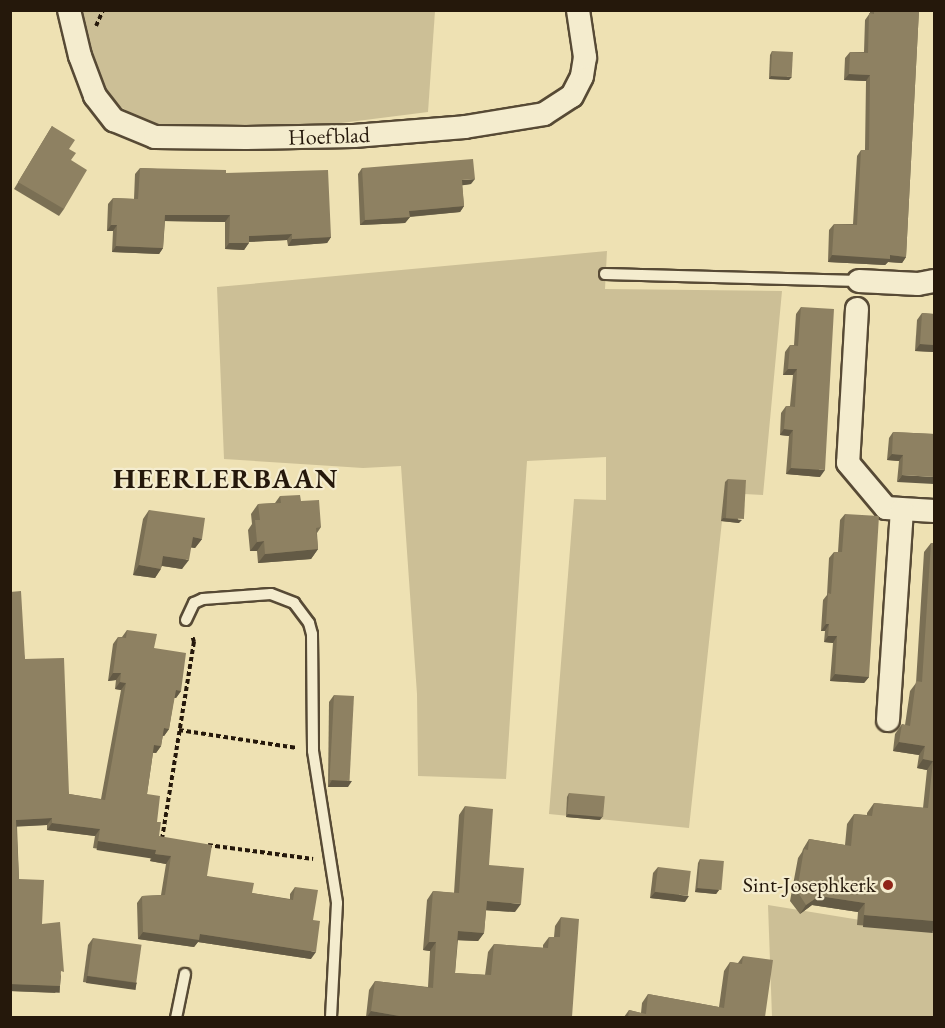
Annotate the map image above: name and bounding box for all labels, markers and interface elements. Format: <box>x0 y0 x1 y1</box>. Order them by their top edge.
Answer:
street label: Hoefblad <box>288 121 370 151</box>
district label: HEERLERBAAN <box>113 461 339 495</box>
place label: Sint-Josephkerk <box>743 872 876 898</box>
marker: Sint-Josephkerk <box>881 878 895 892</box>

